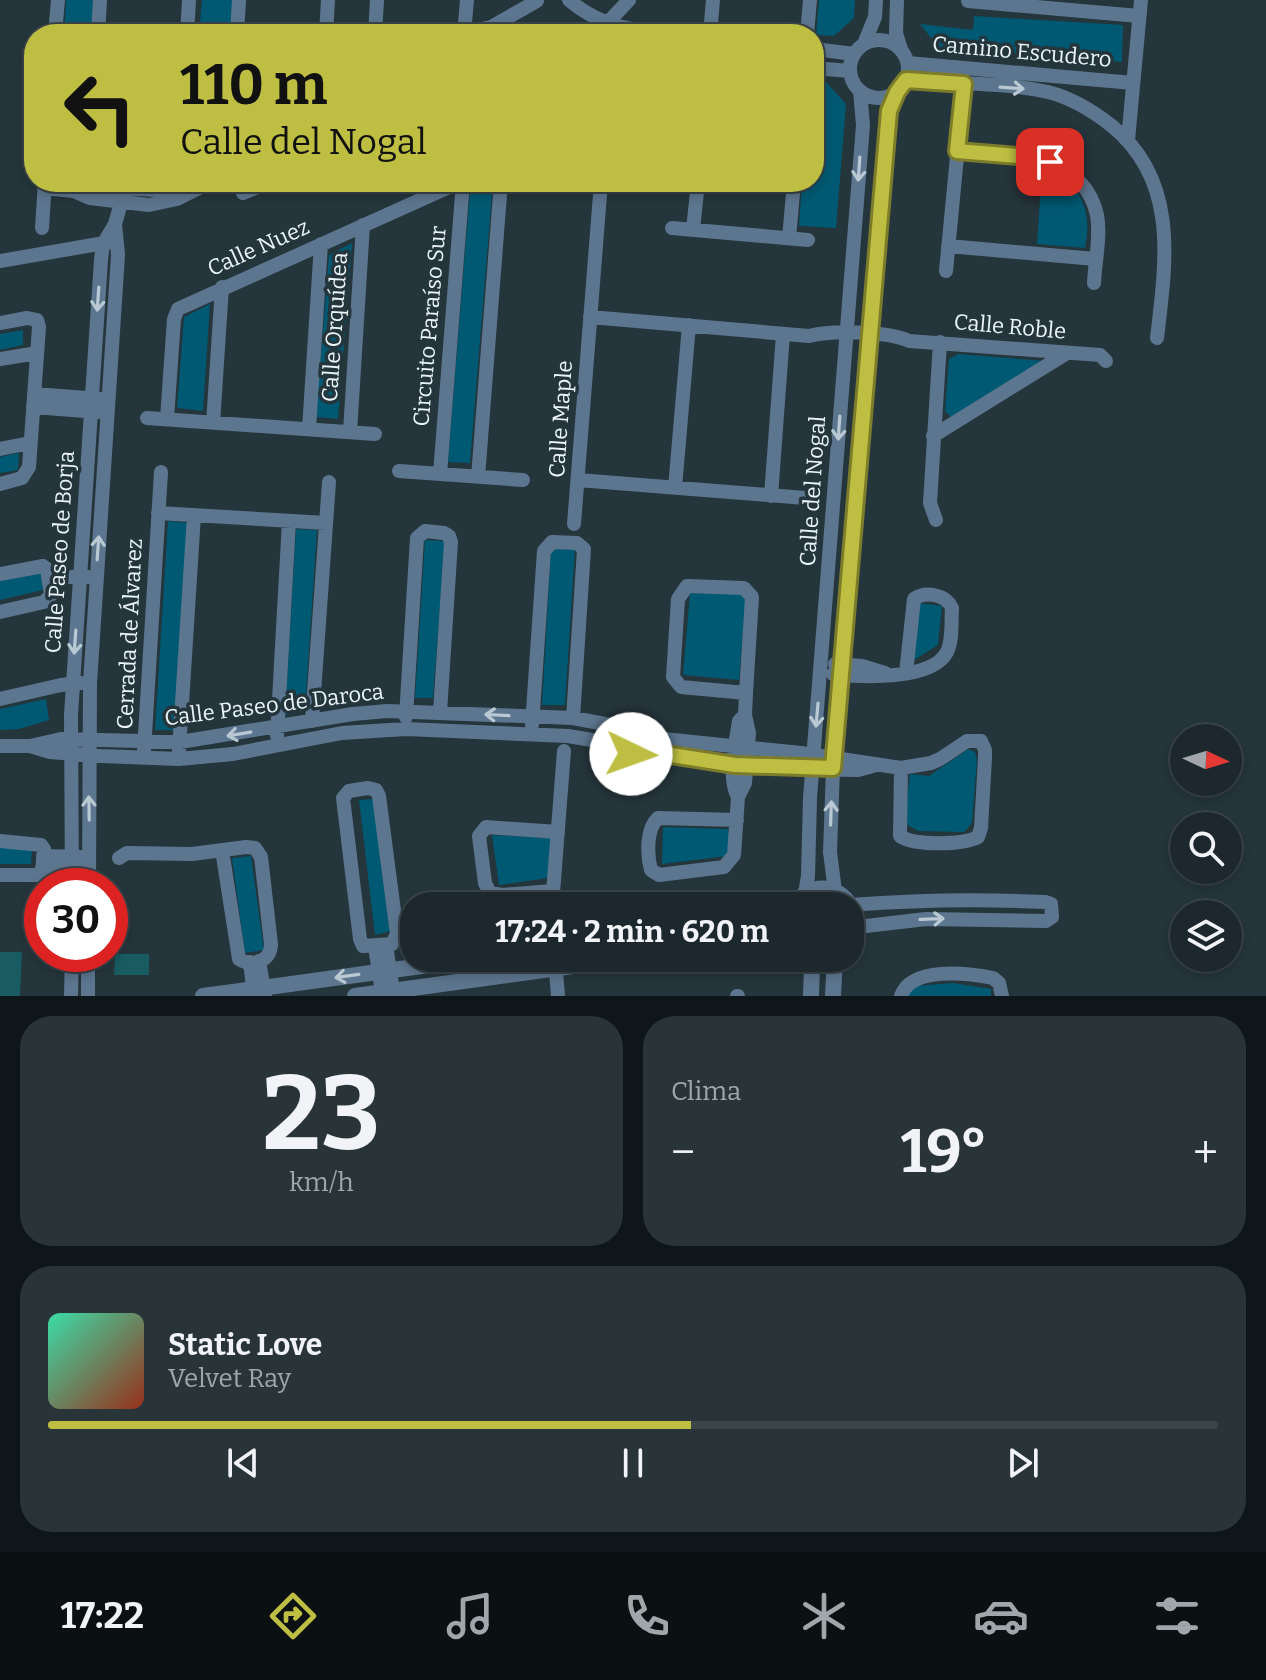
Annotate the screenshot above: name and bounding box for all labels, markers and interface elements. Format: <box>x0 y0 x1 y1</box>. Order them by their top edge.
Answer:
street label: Camino Escudero <box>931 30 1113 73</box>
text: 110 m <box>180 52 327 119</box>
icon: left <box>48 56 152 160</box>
one-way arrow <box>998 81 1025 96</box>
text: Calle del Nogal <box>180 120 427 164</box>
pin <box>1016 128 1084 196</box>
icon: arrive <box>1028 140 1072 184</box>
one-way arrow <box>851 155 866 182</box>
street label: Calle Nuez <box>203 213 313 282</box>
street label: Circuito Paraíso Sur <box>407 224 452 427</box>
street label: Calle Orquídea <box>316 251 353 403</box>
one-way arrow <box>90 285 105 312</box>
street label: Calle Roble <box>953 308 1067 345</box>
street label: Calle Maple <box>543 359 578 479</box>
one-way arrow <box>831 414 846 441</box>
street label: Calle del Nogal <box>794 415 831 567</box>
street label: Calle Paseo de Borja <box>39 450 80 654</box>
one-way arrow <box>91 535 106 562</box>
street label: Cerrada de Álvarez <box>111 538 148 730</box>
one-way arrow <box>67 628 82 655</box>
street label: Calle Paseo de Daroca <box>163 678 385 731</box>
one-way arrow <box>809 701 824 728</box>
one-way arrow <box>484 707 511 722</box>
position arrow <box>589 712 673 796</box>
north arrow <box>1170 724 1242 796</box>
map controls <box>1170 724 1242 972</box>
one-way arrow <box>227 727 252 742</box>
one-way arrow <box>81 795 96 822</box>
one-way arrow <box>824 800 839 827</box>
button: search <box>1170 812 1242 884</box>
speed limit sign: 30 <box>24 868 128 972</box>
button: layers <box>1170 900 1242 972</box>
one-way arrow <box>918 911 945 926</box>
text: 17:24 · 2 min · 620 m <box>495 914 769 950</box>
one-way arrow <box>335 969 360 984</box>
text: 23 <box>262 1052 381 1177</box>
text: Clima <box>671 1076 741 1107</box>
text: 19° <box>900 1116 988 1188</box>
text: − <box>671 1126 695 1179</box>
text: + <box>1193 1126 1218 1179</box>
text: km/h <box>289 1167 354 1198</box>
text: Static Love <box>168 1327 322 1363</box>
text: Velvet Ray <box>168 1363 291 1394</box>
icon: previous <box>221 1441 265 1485</box>
icon: pause <box>611 1441 655 1485</box>
icon: next <box>1001 1441 1045 1485</box>
icon: directions <box>265 1588 321 1644</box>
icon: music <box>442 1588 498 1644</box>
icon: phone <box>619 1588 675 1644</box>
icon: climate <box>796 1588 852 1644</box>
icon: car <box>973 1588 1029 1644</box>
icon: filters <box>1149 1588 1205 1644</box>
text: 17:22 <box>60 1594 144 1638</box>

